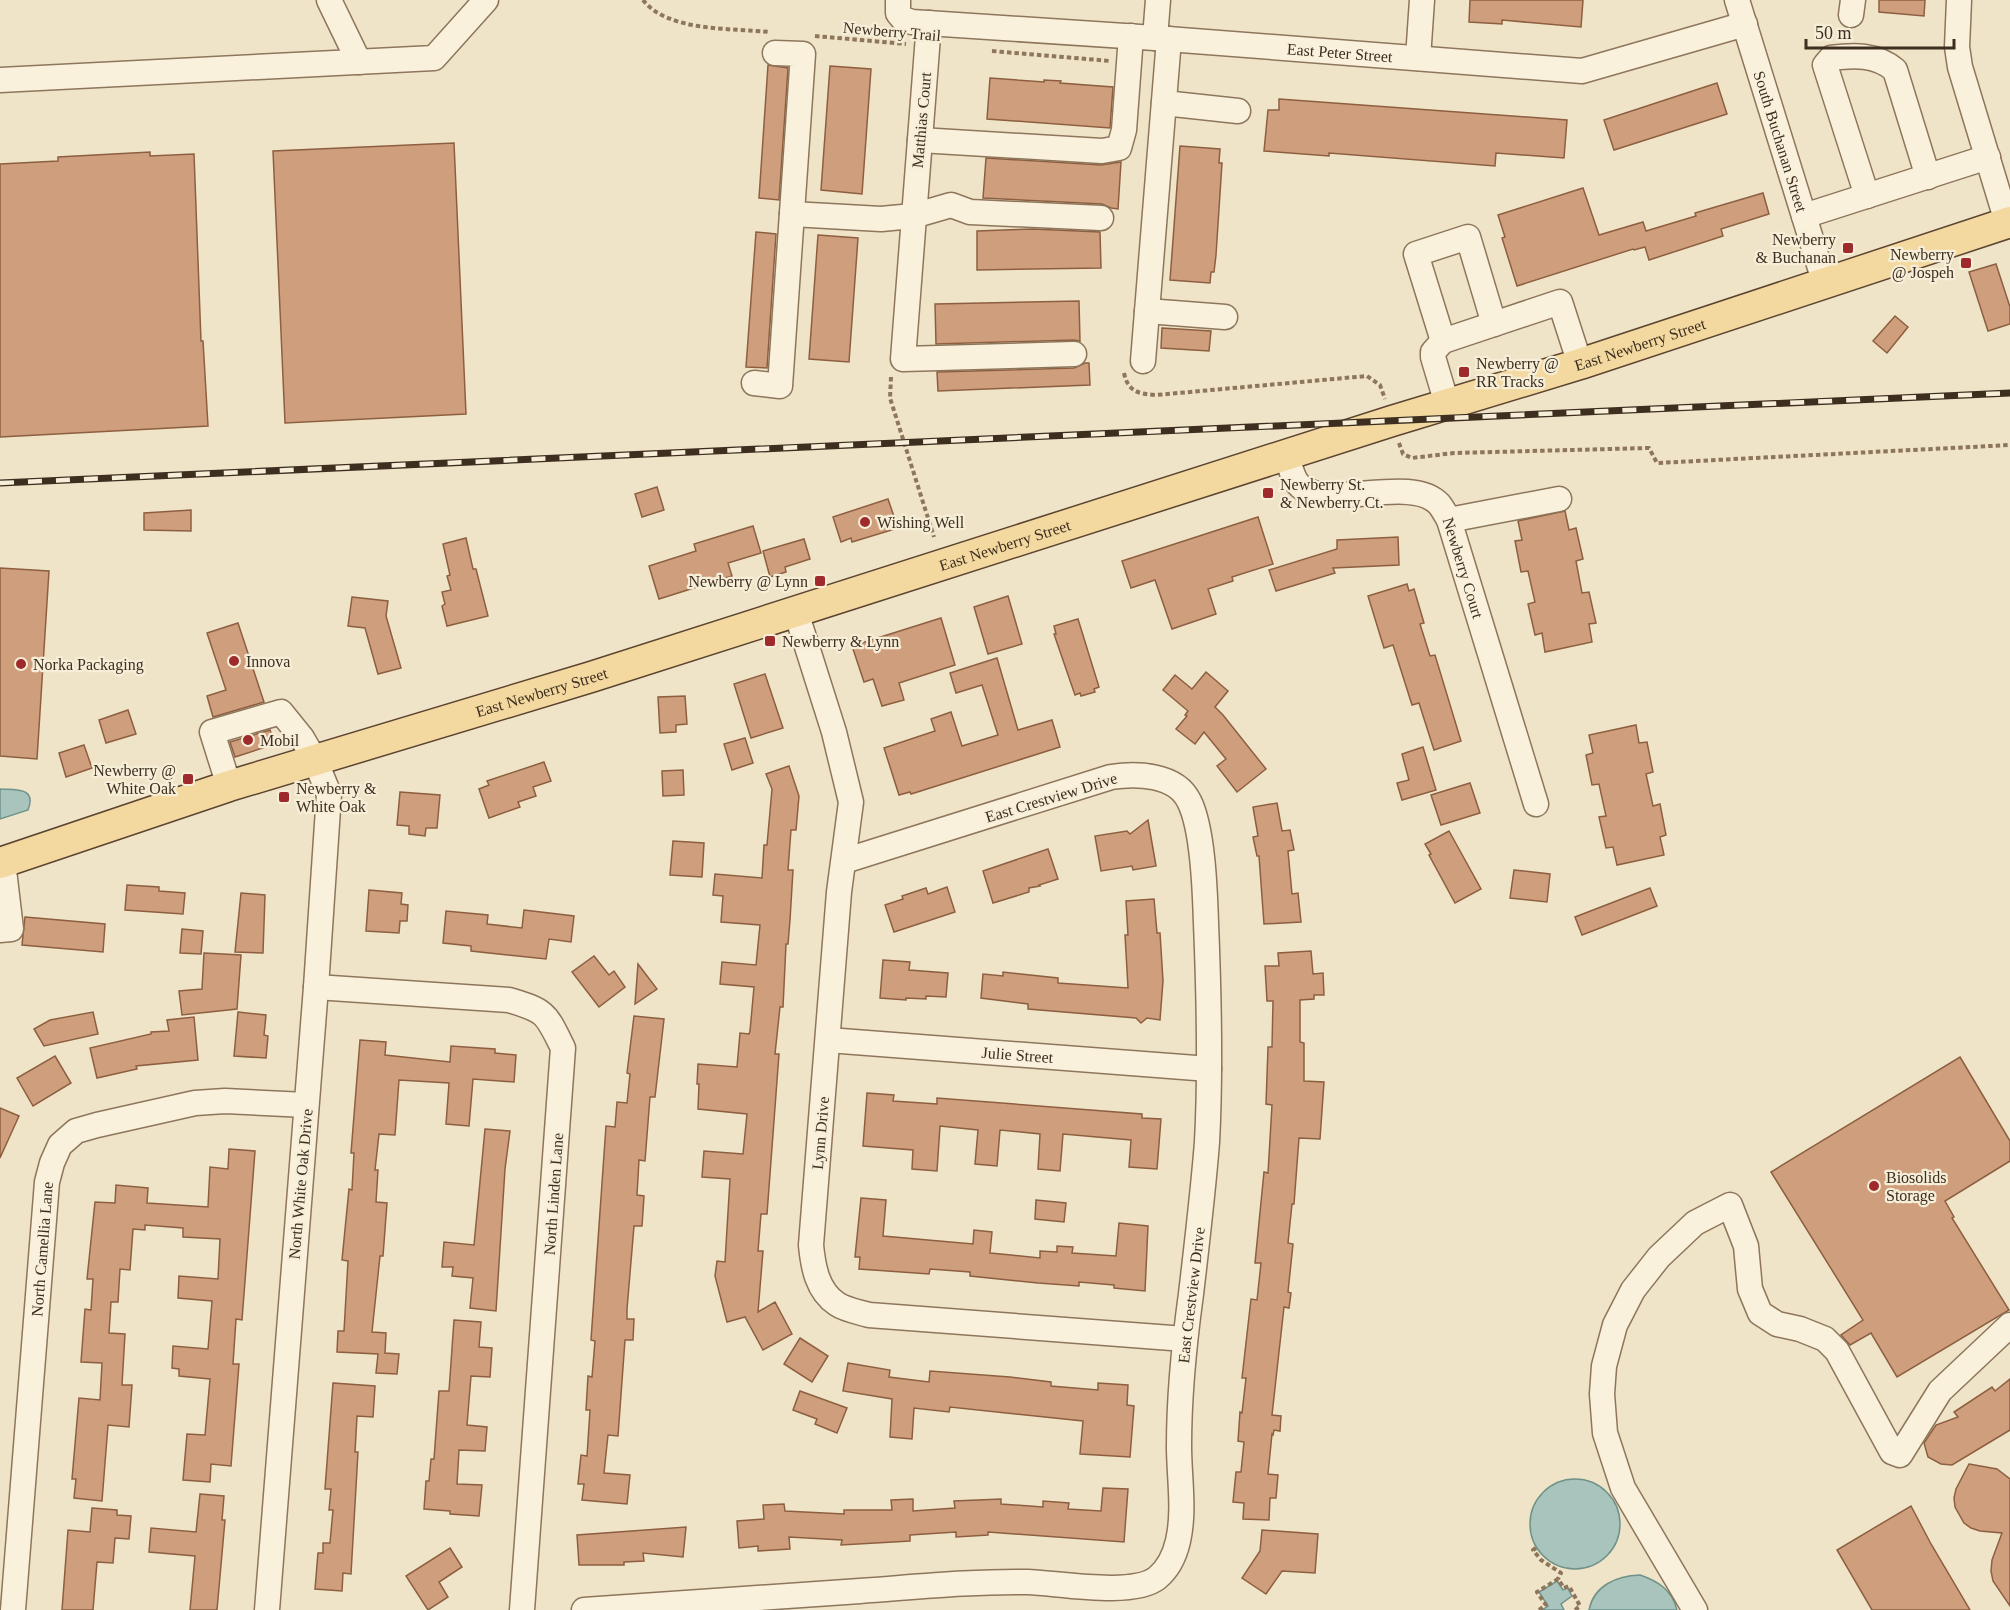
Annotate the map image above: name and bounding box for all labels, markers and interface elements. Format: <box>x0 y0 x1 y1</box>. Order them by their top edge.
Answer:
scale bar <box>1806 12 1954 50</box>
street label: Newberry Trail <box>842 19 942 45</box>
text: 50 m <box>1815 23 1852 43</box>
street label: East Peter Street <box>1286 40 1394 65</box>
street label: South Buchanan Street <box>1750 69 1810 215</box>
street label: Matthias Court <box>909 71 934 169</box>
place label: Newberry & Buchanan <box>1756 231 1836 266</box>
marker: Newberry & Buchanan <box>1841 241 1855 255</box>
place label: Newberry @ Jospeh <box>1890 246 1954 282</box>
marker: Newberry @ Jospeh <box>1959 256 1973 270</box>
street label: East Newberry Street <box>1572 315 1708 374</box>
place label: Newberry @ RR Tracks <box>1476 355 1559 390</box>
marker: Newberry @ RR Tracks <box>1457 365 1471 379</box>
place label: Newberry St. & Newberry Ct. <box>1280 476 1384 512</box>
marker: Newberry St. & Newberry Ct. <box>1261 486 1275 500</box>
place label: Wishing Well <box>877 514 965 532</box>
marker: Wishing Well <box>858 515 872 529</box>
street label: Newberry Court <box>1440 515 1487 621</box>
street label: East Newberry Street <box>937 516 1073 574</box>
place label: Newberry @ Lynn <box>688 573 808 591</box>
marker: Newberry @ Lynn <box>813 574 827 588</box>
place label: Newberry & Lynn <box>782 633 899 651</box>
marker: Newberry & Lynn <box>763 634 777 648</box>
place label: Innova <box>246 653 290 670</box>
marker: Innova <box>227 654 241 668</box>
place label: Norka Packaging <box>33 656 144 674</box>
marker: Norka Packaging <box>14 657 28 671</box>
street label: East Newberry Street <box>474 664 610 720</box>
place label: Mobil <box>260 732 300 749</box>
marker: Mobil <box>241 733 255 747</box>
place label: Newberry @ White Oak <box>93 762 176 797</box>
street label: East Crestview Drive <box>983 769 1119 826</box>
marker: Newberry @ White Oak <box>181 772 195 786</box>
place label: Newberry & White Oak <box>296 780 377 815</box>
marker: Newberry & White Oak <box>277 790 291 804</box>
street label: Julie Street <box>981 1044 1054 1066</box>
street label: Lynn Drive <box>809 1096 833 1170</box>
street label: North White Oak Drive <box>285 1108 316 1260</box>
street label: North Linden Lane <box>541 1132 566 1256</box>
place label: Biosolids Storage <box>1886 1169 1946 1205</box>
marker: Biosolids Storage <box>1867 1179 1881 1193</box>
street label: North Camellia Lane <box>28 1181 56 1317</box>
street label: East Crestview Drive <box>1175 1226 1208 1364</box>

